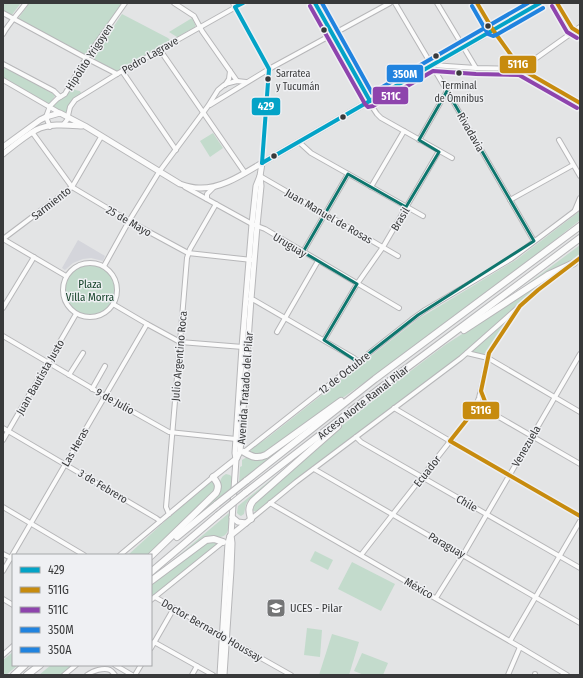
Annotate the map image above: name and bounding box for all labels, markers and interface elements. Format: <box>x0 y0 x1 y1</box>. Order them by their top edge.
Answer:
street label: Hipólito Yrigoyen <box>63 21 116 93</box>
unlabelled marker <box>483 21 493 31</box>
unlabelled marker <box>319 25 329 35</box>
street label: Pedro Lagrave <box>120 34 181 77</box>
unlabelled marker <box>431 51 441 61</box>
line badge: 511G <box>499 55 537 74</box>
text: 511G <box>508 58 529 71</box>
line badge: 350M <box>386 64 424 83</box>
place label: Sarratea y Tucumán <box>276 68 320 93</box>
text: 350M <box>392 68 417 81</box>
marker: Terminal de Ómnibus <box>454 68 464 78</box>
marker: Sarratea y Tucumán <box>263 74 273 84</box>
place label: Terminal de Ómnibus <box>434 80 484 105</box>
line badge: 511C <box>372 86 409 105</box>
text: 511C <box>381 90 401 103</box>
line badge: 429 <box>251 97 281 116</box>
text: 429 <box>258 100 274 113</box>
street label: Rivadavia <box>454 110 487 154</box>
unlabelled marker <box>338 112 348 122</box>
unlabelled marker <box>269 151 279 161</box>
street label: Sarmiento <box>29 184 74 223</box>
street label: Juan Manuel de Rosas <box>283 186 375 247</box>
street label: 25 de Mayo <box>104 203 154 240</box>
street label: Brasil <box>388 205 413 233</box>
street label: Uruguay <box>271 230 309 261</box>
park label: Plaza Villa Morra <box>66 278 114 304</box>
street label: Julio Argentino Roca <box>169 310 190 402</box>
street label: Avenida Tratado del Pilar <box>235 331 256 445</box>
street label: Juan Bautista Justo <box>14 337 67 417</box>
street label: 12 de Octubre <box>316 349 373 397</box>
street label: Acceso Norte Ramal Pilar <box>315 363 412 442</box>
street label: 9 de Julio <box>93 386 136 417</box>
line badge: 511G <box>462 401 500 420</box>
text: 511G <box>471 404 492 417</box>
street label: Venezuela <box>509 423 543 469</box>
street label: Las Heras <box>59 425 92 469</box>
street label: Ecuador <box>411 453 444 490</box>
street label: 3 de Febrero <box>76 467 130 506</box>
street label: Chile <box>454 492 480 515</box>
street label: Paraguay <box>426 530 468 561</box>
legend <box>12 554 152 666</box>
text: 429 <box>48 563 65 577</box>
street label: México <box>402 575 436 602</box>
text: 511G <box>48 583 69 597</box>
street label: Doctor Bernardo Houssay <box>159 596 265 665</box>
school or university icon: UCES - Pilar <box>265 597 287 619</box>
place label: UCES - Pilar <box>290 602 343 615</box>
text: 511C <box>48 603 68 617</box>
text: 350M <box>48 623 74 637</box>
text: 350A <box>48 643 72 657</box>

